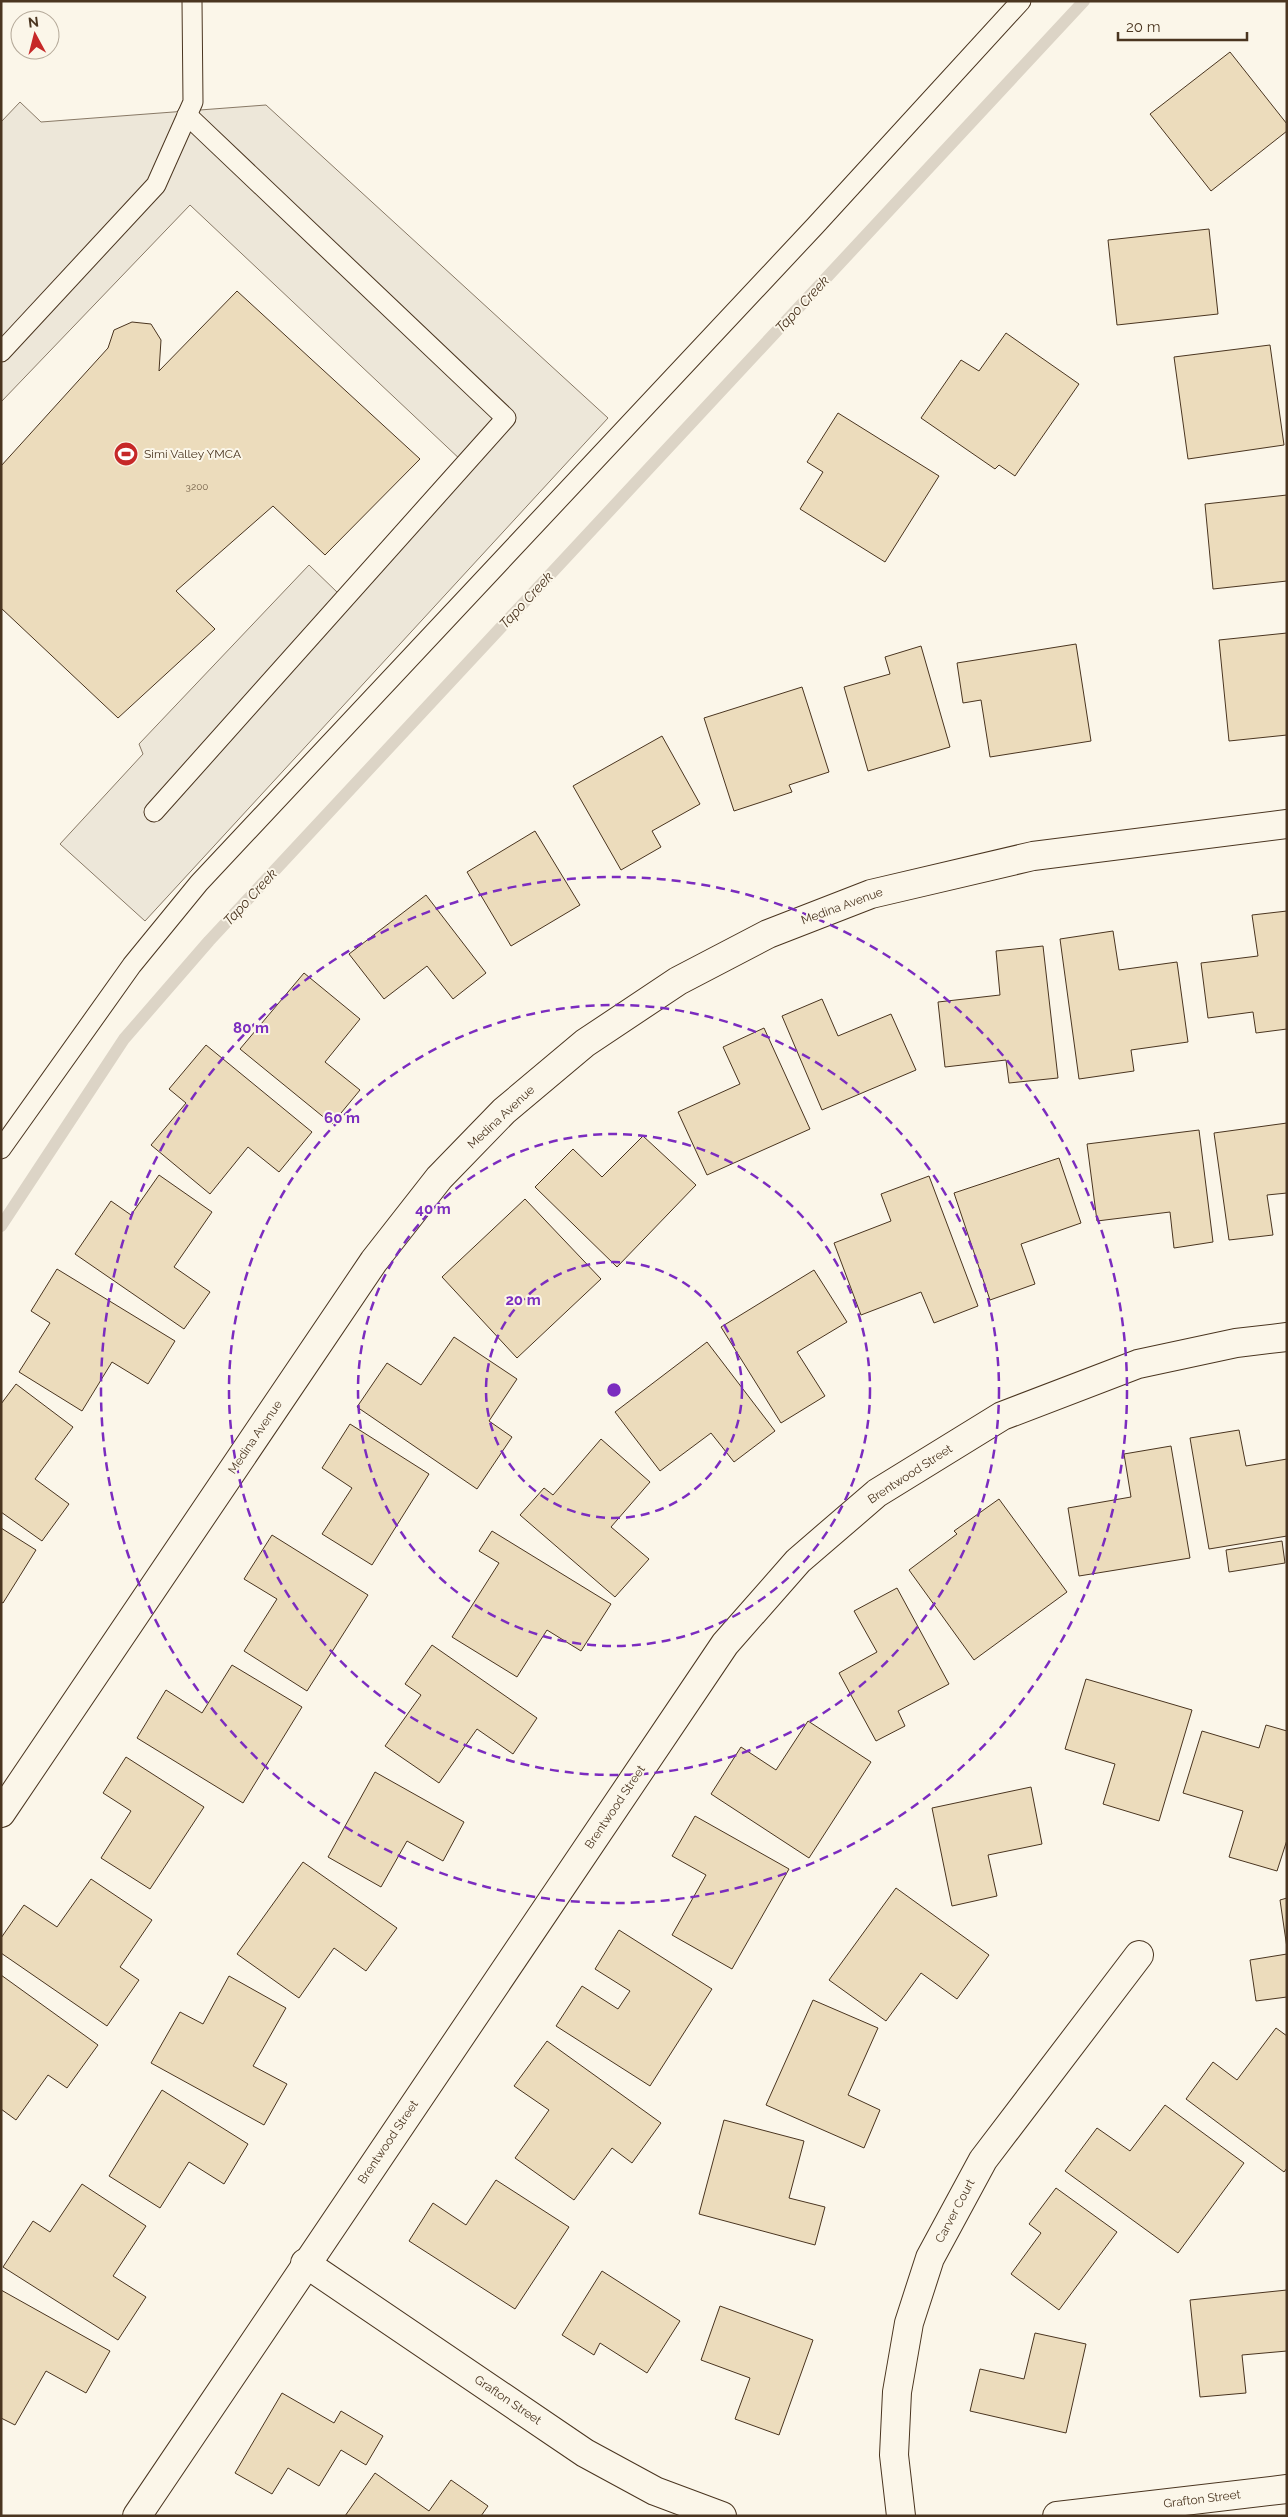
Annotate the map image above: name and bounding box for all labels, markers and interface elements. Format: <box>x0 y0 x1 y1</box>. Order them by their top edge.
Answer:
north arrow <box>10 10 60 60</box>
scale bar <box>1118 10 1247 42</box>
text: N <box>27 14 40 31</box>
text: 20 m <box>1126 18 1161 36</box>
water label: Tapo Creek <box>772 272 832 335</box>
sports icon: Simi Valley YMCA <box>113 441 139 467</box>
place label: Simi Valley YMCA <box>144 447 241 461</box>
house number: 3200 <box>186 481 208 492</box>
water label: Tapo Creek <box>496 568 556 631</box>
water label: Tapo Creek <box>220 865 280 928</box>
street label: Medina Avenue <box>799 885 885 927</box>
text: 80 m <box>233 1019 269 1037</box>
street label: Medina Avenue <box>465 1083 537 1151</box>
text: 60 m <box>324 1109 360 1127</box>
text: 40 m <box>415 1200 451 1218</box>
text: 20 m <box>505 1291 541 1309</box>
centre of rings <box>605 1381 623 1399</box>
street label: Medina Avenue <box>225 1397 285 1477</box>
street label: Brentwood Street <box>865 1442 955 1506</box>
street label: Brentwood Street <box>582 1763 648 1851</box>
street label: Brentwood Street <box>355 2098 421 2186</box>
street label: Carver Court <box>932 2177 978 2245</box>
street label: Grafton Street <box>472 2372 544 2428</box>
street label: Grafton Street <box>1163 2487 1241 2511</box>

